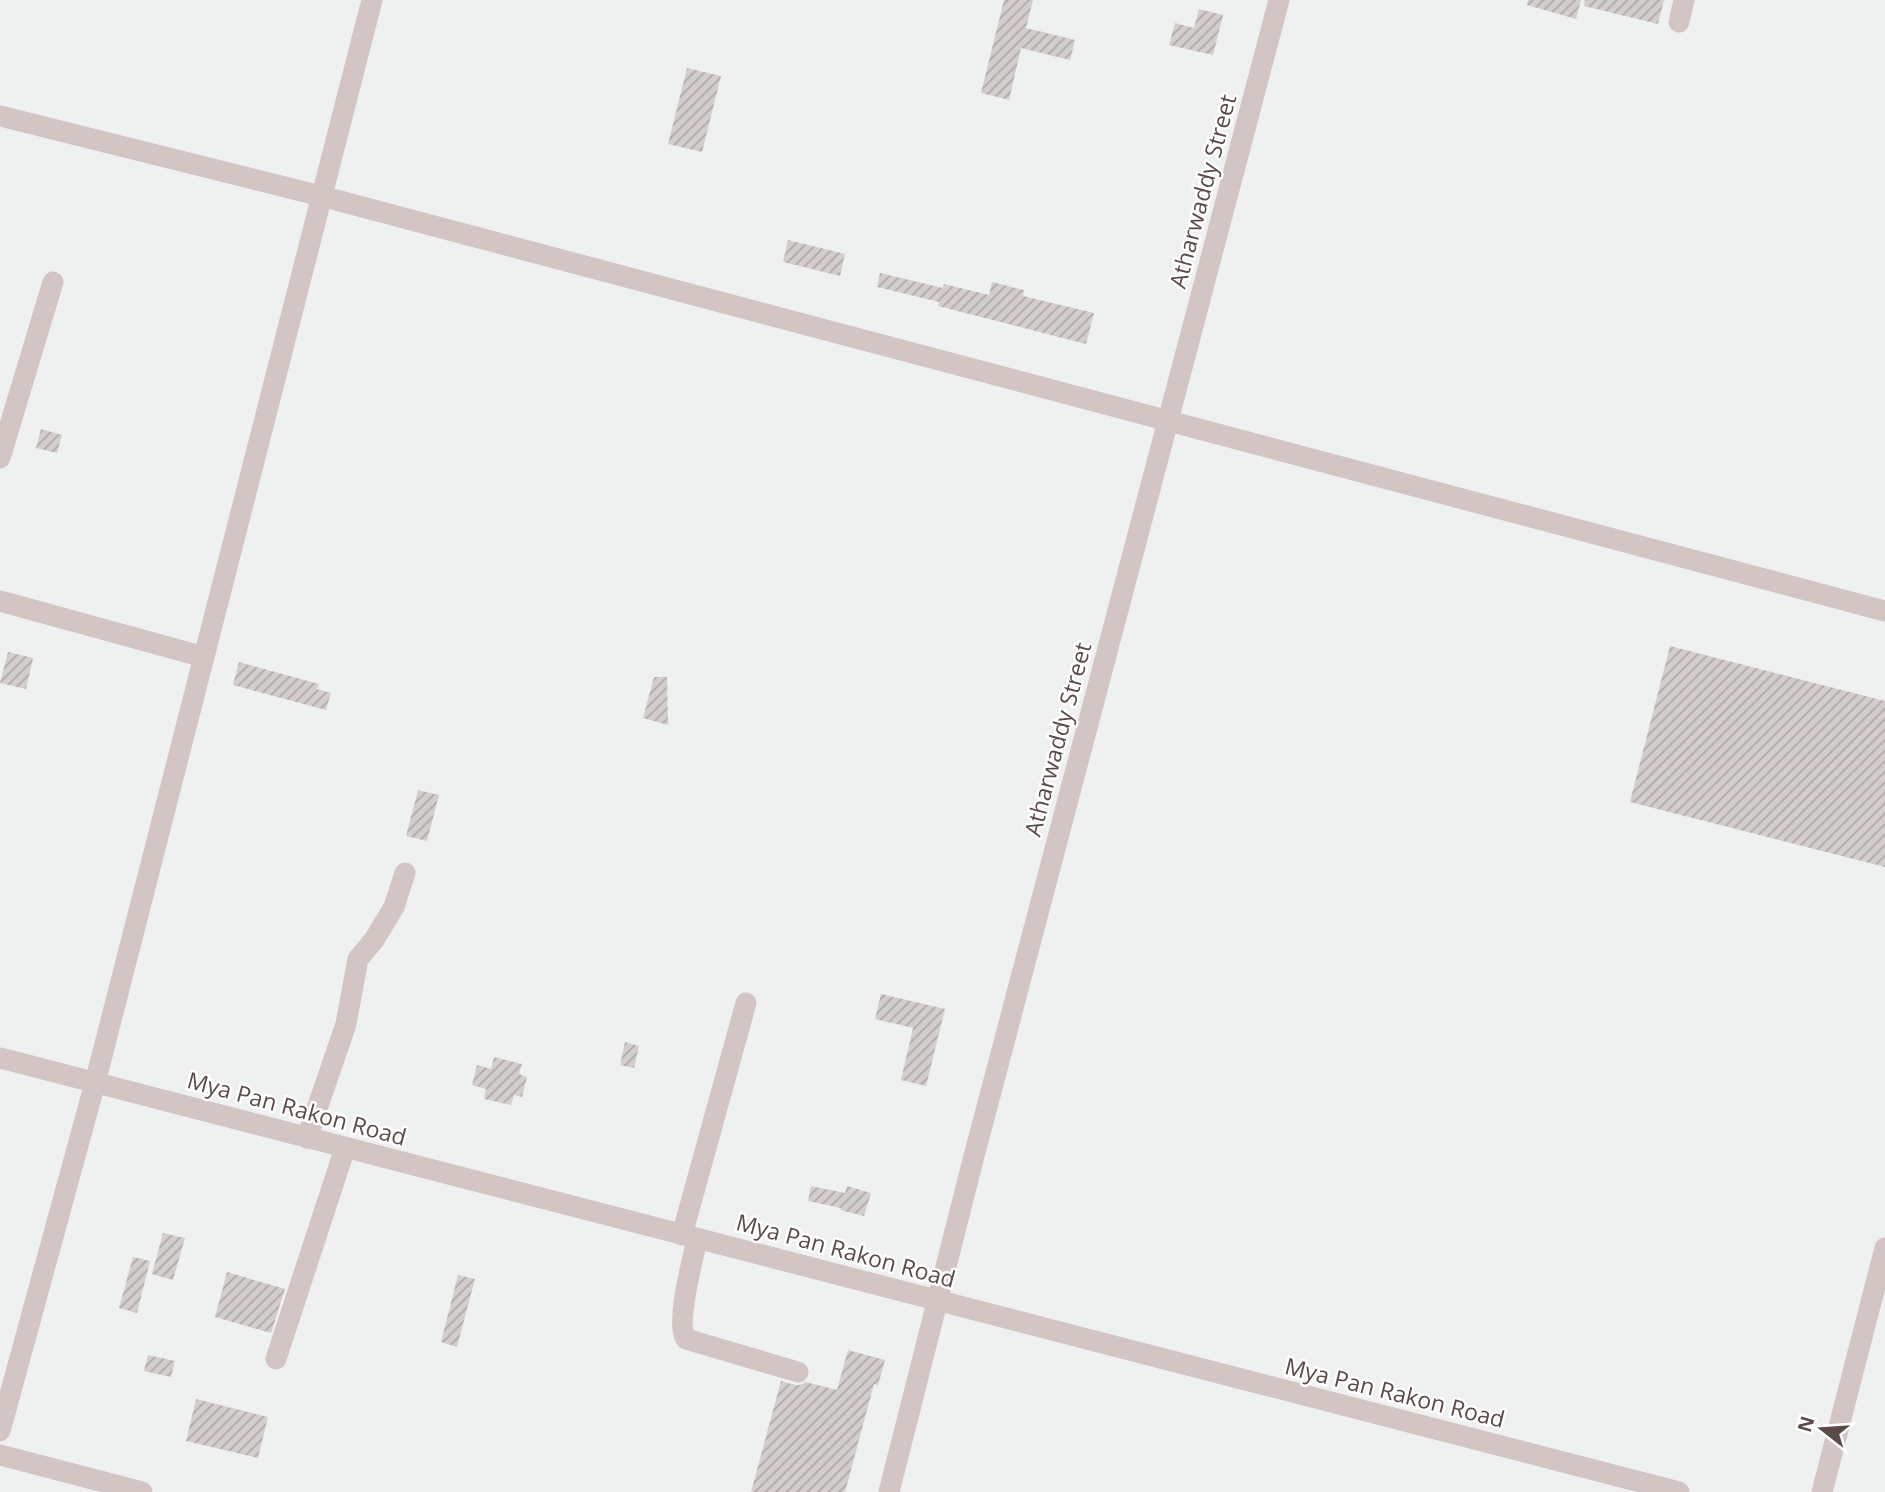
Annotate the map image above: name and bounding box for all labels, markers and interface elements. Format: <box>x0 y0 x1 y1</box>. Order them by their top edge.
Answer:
street label: Atharwaddy Street <box>1161 91 1243 291</box>
street label: Atharwaddy Street <box>1016 639 1098 839</box>
street label: Mya Pan Rakon Road <box>184 1063 410 1153</box>
street label: Mya Pan Rakon Road <box>733 1205 959 1295</box>
street label: Mya Pan Rakon Road <box>1282 1349 1508 1435</box>
north arrow <box>1787 1394 1857 1464</box>
text: N <box>1791 1413 1820 1435</box>

